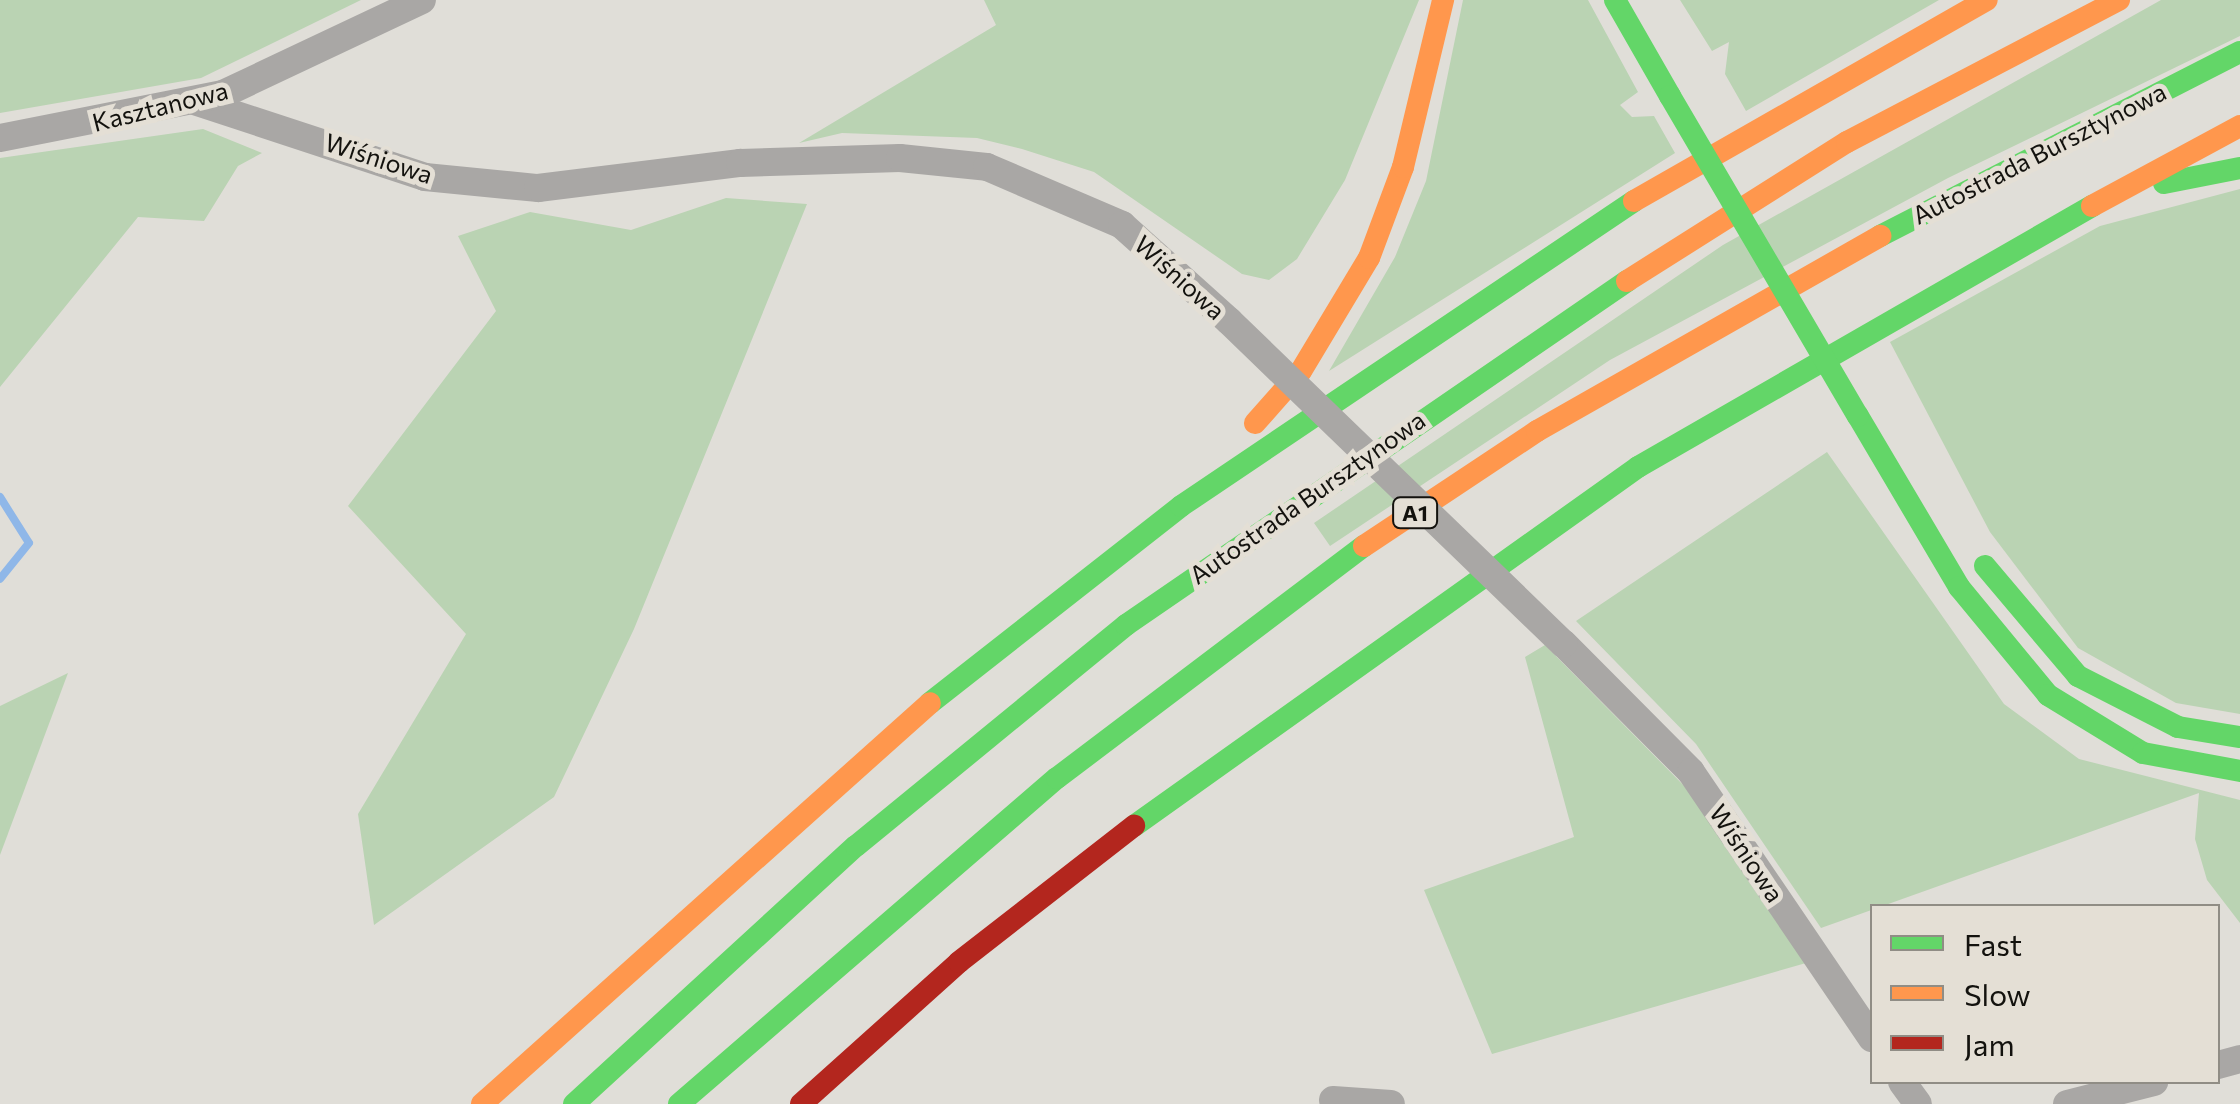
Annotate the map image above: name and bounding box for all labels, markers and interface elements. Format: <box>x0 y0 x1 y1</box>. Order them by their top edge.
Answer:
street label: Kasztanowa <box>89 75 231 137</box>
street label: Autostrada Bursztynowa <box>1907 76 2171 230</box>
street label: Wiśniowa <box>321 127 437 189</box>
street label: Wiśniowa <box>1129 229 1231 325</box>
street label: Autostrada Bursztynowa <box>1183 404 1431 590</box>
road number: A1 <box>1390 496 1440 530</box>
street label: Wiśniowa <box>1703 798 1791 908</box>
legend <box>1870 904 2220 1084</box>
text: Fast <box>1964 925 2022 962</box>
text: Slow <box>1964 975 2031 1012</box>
text: Jam <box>1964 1025 2015 1062</box>

